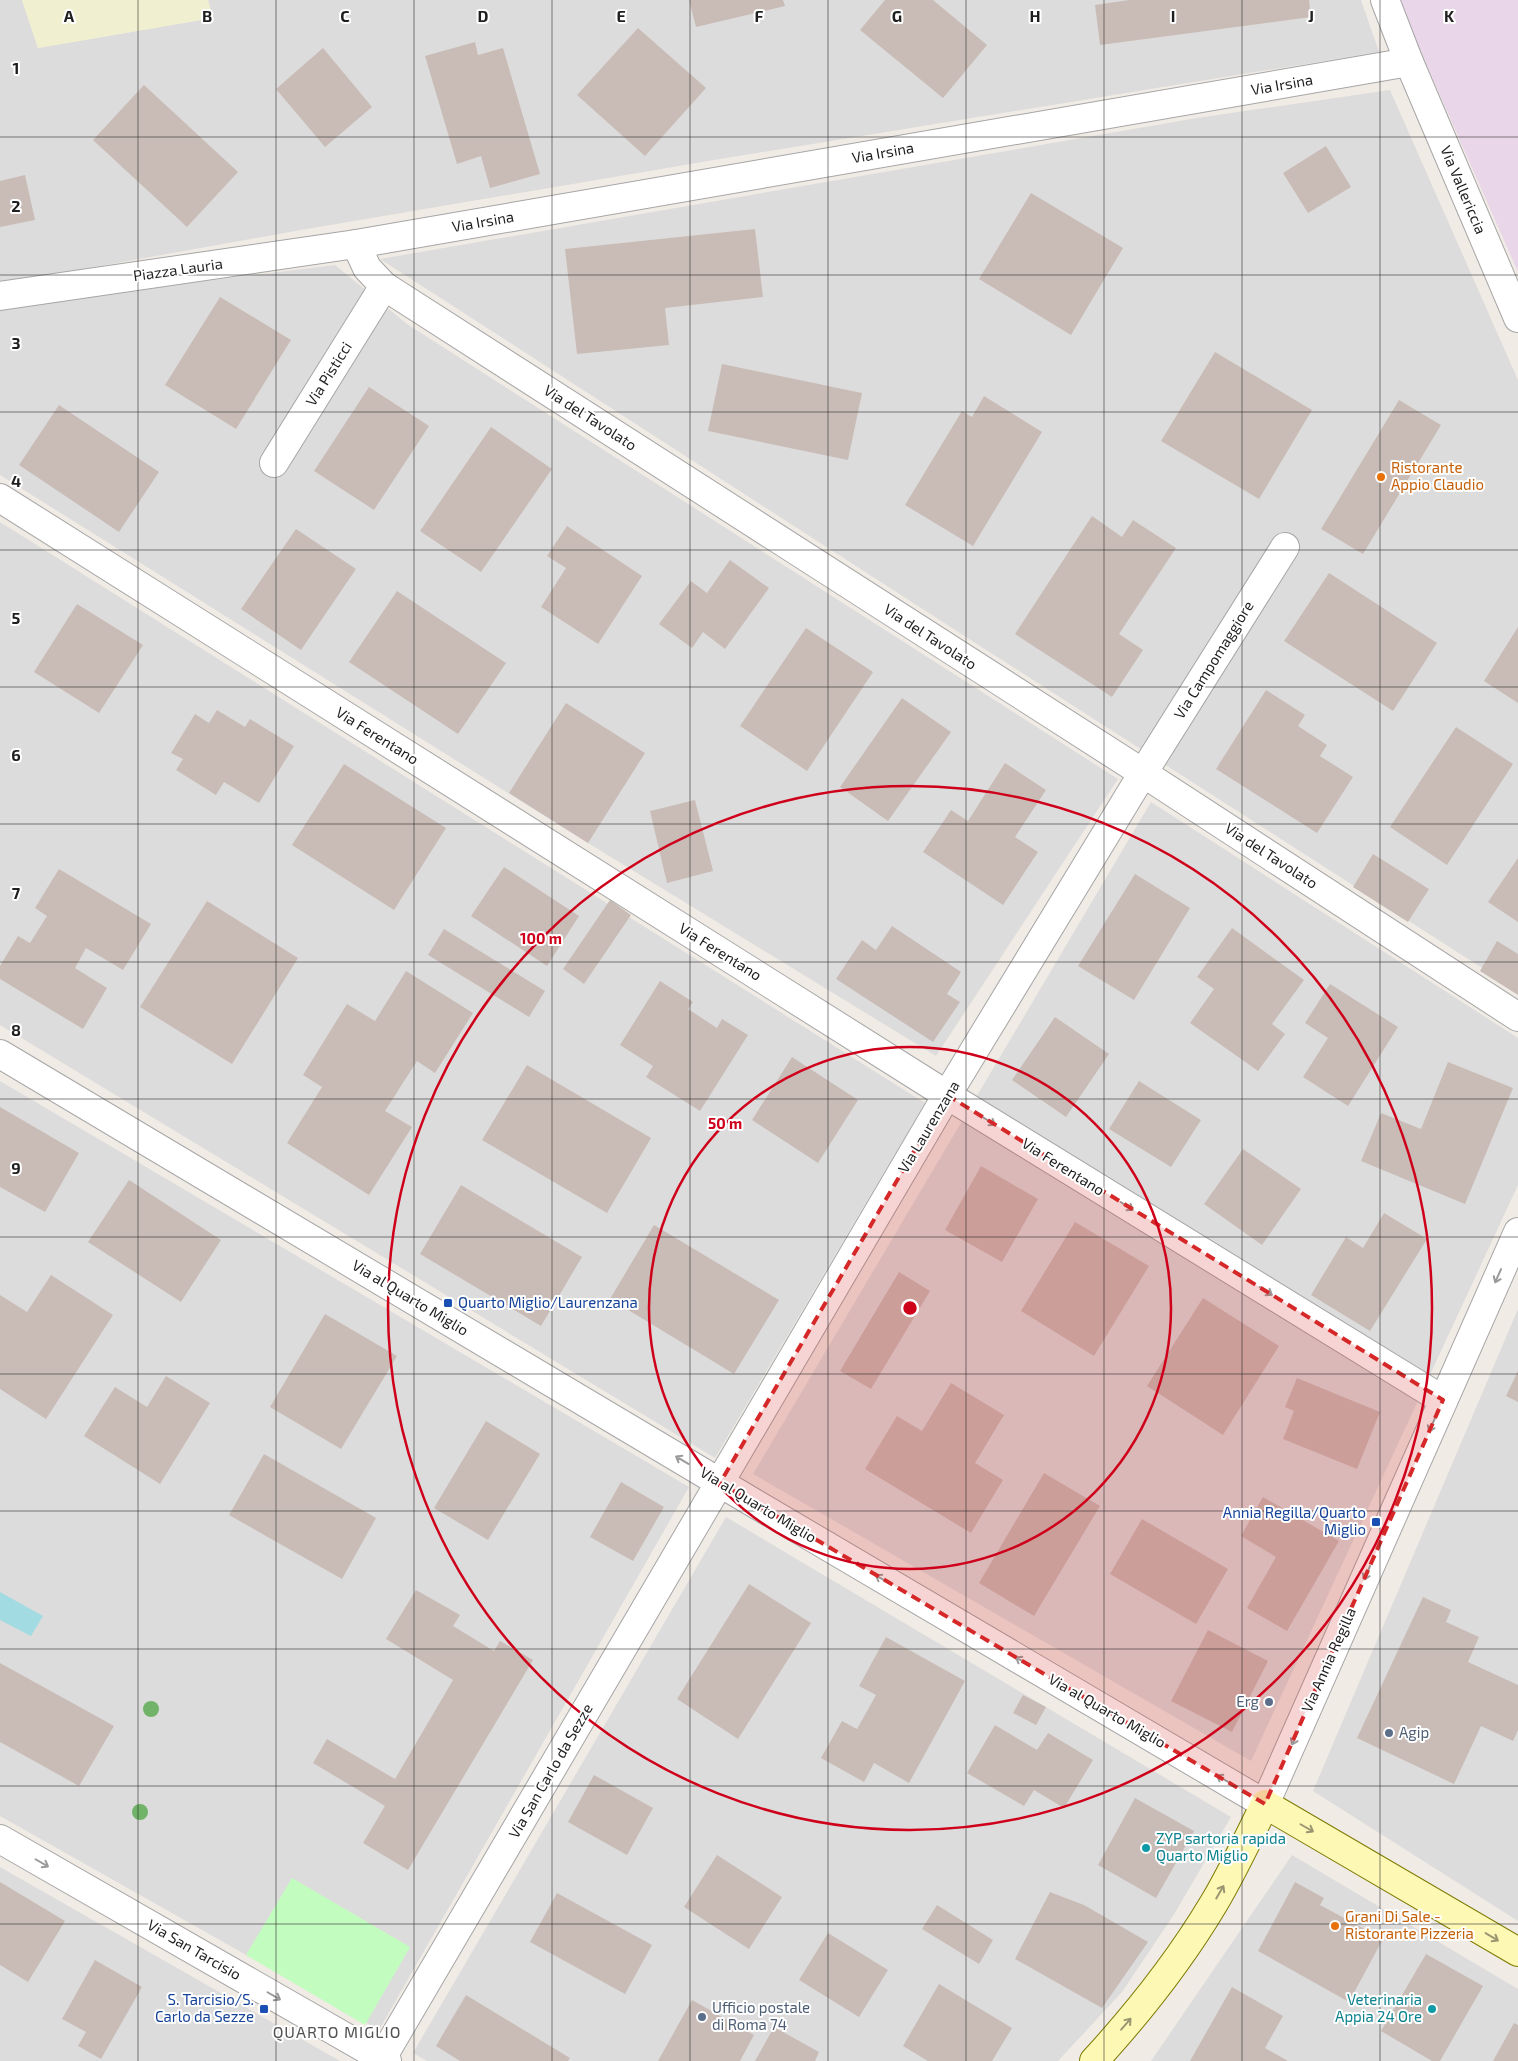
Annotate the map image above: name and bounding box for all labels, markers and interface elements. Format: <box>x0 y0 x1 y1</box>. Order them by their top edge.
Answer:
text: A <box>64 6 75 25</box>
text: B <box>202 6 212 25</box>
text: C <box>340 6 350 25</box>
text: D <box>478 6 489 25</box>
text: E <box>616 6 626 25</box>
text: F <box>755 6 764 25</box>
text: G <box>892 6 902 25</box>
text: H <box>1029 6 1041 25</box>
text: I <box>1171 6 1175 25</box>
text: J <box>1308 6 1314 25</box>
text: K <box>1444 6 1455 25</box>
text: 1 <box>13 58 19 77</box>
street label: Via Irsina <box>1249 70 1314 98</box>
street label: Via Irsina <box>850 138 915 166</box>
street label: Via Vallericcia <box>1437 143 1491 236</box>
text: 2 <box>11 196 21 215</box>
street label: Via Irsina <box>450 207 515 235</box>
street label: Piazza Lauria <box>132 254 224 284</box>
text: 3 <box>11 333 21 352</box>
street label: Via Pisticci <box>301 338 355 409</box>
street label: Via del Tavolato <box>541 380 640 454</box>
place label: Ristorante Appio Claudio <box>1391 458 1484 493</box>
text: 4 <box>11 471 21 490</box>
marker: Ristorante Appio Claudio <box>1375 471 1387 483</box>
street label: Via Campomaggiore <box>1170 597 1257 722</box>
street label: Via del Tavolato <box>881 599 980 673</box>
text: 5 <box>12 608 21 627</box>
street label: Via Ferentano <box>333 703 422 768</box>
text: 6 <box>11 745 21 764</box>
street label: Via del Tavolato <box>1222 818 1321 892</box>
text: 7 <box>12 883 21 902</box>
street label: Via Ferentano <box>676 919 765 984</box>
text: 100 m <box>520 929 562 947</box>
text: 8 <box>11 1020 21 1039</box>
street label: Via Laurenzana <box>894 1077 963 1176</box>
text: 50 m <box>708 1114 742 1132</box>
one-way arrow <box>981 1116 995 1126</box>
street label: Via Ferentano <box>1019 1134 1108 1199</box>
text: 9 <box>11 1158 21 1177</box>
one-way arrow <box>1120 1201 1134 1211</box>
street label: Via al Quarto Miglio <box>349 1255 472 1340</box>
one-way arrow <box>1492 1268 1502 1283</box>
one-way arrow <box>1258 1286 1272 1296</box>
place label: Quarto Miglio/Laurenzana <box>458 1293 638 1312</box>
marker: Quarto Miglio/Laurenzana <box>442 1297 454 1309</box>
centre of rings <box>901 1299 919 1317</box>
one-way arrow <box>1427 1417 1437 1432</box>
one-way arrow <box>676 1455 690 1465</box>
street label: Via al Quarto Miglio <box>697 1462 820 1547</box>
place label: Annia Regilla/Quarto Miglio <box>1223 1503 1366 1538</box>
marker: Annia Regilla/Quarto Miglio <box>1370 1516 1382 1528</box>
one-way arrow <box>1361 1565 1371 1580</box>
one-way arrow <box>876 1573 890 1583</box>
street label: Via Annia Regilla <box>1297 1604 1359 1715</box>
one-way arrow <box>1016 1656 1030 1666</box>
street label: Via al Quarto Miglio <box>1045 1669 1169 1752</box>
place label: Erg <box>1236 1692 1260 1710</box>
marker: Erg <box>1263 1696 1275 1708</box>
street label: Via San Carlo da Sezze <box>504 1700 596 1841</box>
place label: Agip <box>1399 1723 1429 1741</box>
marker: Agip <box>1383 1727 1395 1739</box>
one-way arrow <box>1289 1730 1299 1745</box>
one-way arrow <box>1216 1774 1230 1784</box>
one-way arrow <box>1300 1823 1314 1833</box>
place label: ZYP sartoria rapida Quarto Miglio <box>1156 1829 1286 1865</box>
marker: ZYP sartoria rapida Quarto Miglio <box>1140 1842 1152 1854</box>
one-way arrow <box>35 1859 49 1869</box>
one-way arrow <box>1216 1886 1226 1900</box>
place label: Grani Di Sale - Ristorante Pizzeria <box>1345 1907 1474 1942</box>
street label: Via San Tarcisio <box>144 1915 245 1983</box>
marker: Grani Di Sale - Ristorante Pizzeria <box>1329 1920 1341 1932</box>
one-way arrow <box>1485 1932 1499 1942</box>
place label: S. Tarcisio/S. Carlo da Sezze <box>155 1990 254 2025</box>
place label: Veterinaria Appia 24 Ore <box>1335 1990 1422 2025</box>
one-way arrow <box>267 1992 281 2002</box>
place label: Ufficio postale di Roma 74 <box>712 1998 810 2033</box>
marker: S. Tarcisio/S. Carlo da Sezze <box>258 2003 270 2015</box>
marker: Veterinaria Appia 24 Ore <box>1426 2003 1438 2015</box>
marker: Ufficio postale di Roma 74 <box>696 2011 708 2023</box>
one-way arrow <box>1121 2018 1132 2031</box>
district label: QUARTO MIGLIO <box>273 2022 401 2042</box>

